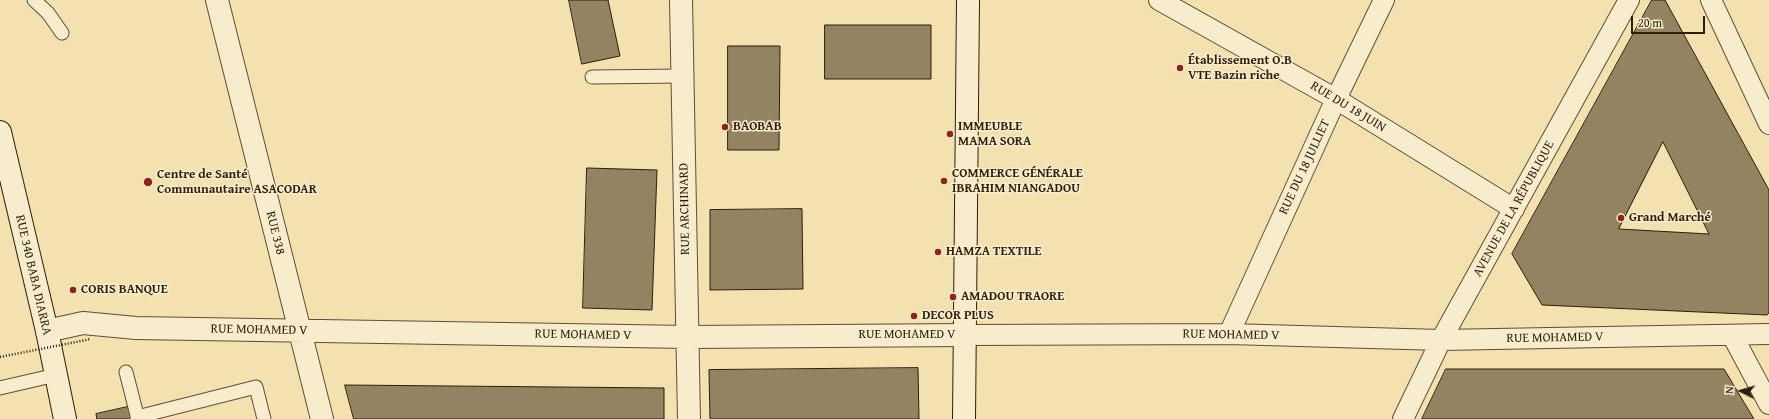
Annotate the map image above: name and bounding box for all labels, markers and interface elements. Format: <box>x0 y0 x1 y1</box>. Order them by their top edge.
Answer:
scale bar <box>1633 8 1707 34</box>
text: 20 m <box>1638 14 1662 31</box>
place label: Établissement O.B VTE Bazin riche <box>1188 53 1292 84</box>
marker: Établissement O.B VTE Bazin riche <box>1175 63 1185 73</box>
street label: RUE DU 18 JUIN <box>1307 78 1389 136</box>
street label: RUE DU 18 JULLIET <box>1276 117 1334 217</box>
place label: BAOBAB <box>733 119 782 135</box>
place label: IMMEUBLE MAMA SORA <box>958 119 1031 150</box>
marker: BAOBAB <box>720 122 730 132</box>
marker: IMMEUBLE MAMA SORA <box>945 129 955 139</box>
street label: AVENUE DE LA RÉPUBLIQUE <box>1470 138 1558 280</box>
street label: RUE ARCHINARD <box>676 163 694 255</box>
place label: COMMERCE GÉNÉRALE IBRAHIM NIANGADOU <box>952 166 1083 197</box>
place label: Centre de Santé Communautaire ASACODAR <box>157 167 317 198</box>
marker: Centre de Santé Communautaire ASACODAR <box>142 176 154 188</box>
marker: COMMERCE GÉNÉRALE IBRAHIM NIANGADOU <box>939 176 949 186</box>
street label: RUE 338 <box>262 210 288 256</box>
place label: Grand Marché <box>1629 210 1711 226</box>
street label: RUE 340 BABA DIARRA <box>12 213 54 337</box>
marker: Grand Marché <box>1616 213 1626 223</box>
place label: HAMZA TEXTILE <box>946 244 1041 260</box>
marker: HAMZA TEXTILE <box>933 247 943 257</box>
place label: CORIS BANQUE <box>81 282 168 298</box>
marker: CORIS BANQUE <box>68 285 78 295</box>
place label: AMADOU TRAORE <box>961 289 1064 305</box>
marker: AMADOU TRAORE <box>948 292 958 302</box>
place label: DECOR PLUS <box>922 308 994 324</box>
marker: DECOR PLUS <box>909 311 919 321</box>
street label: RUE MOHAMED V <box>210 321 308 339</box>
street label: RUE MOHAMED V <box>534 326 632 344</box>
street label: RUE MOHAMED V <box>1182 326 1280 344</box>
street label: RUE MOHAMED V <box>858 327 956 343</box>
street label: RUE MOHAMED V <box>1506 329 1604 347</box>
north arrow <box>1721 371 1761 411</box>
text: N <box>1721 386 1737 394</box>

